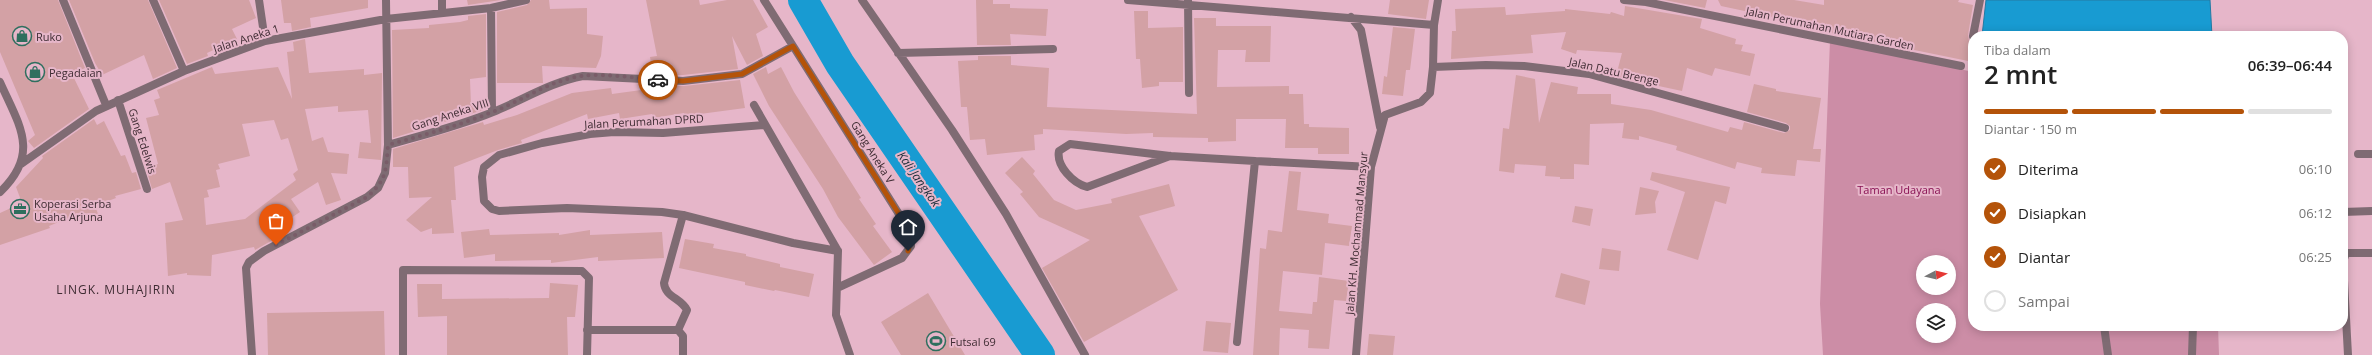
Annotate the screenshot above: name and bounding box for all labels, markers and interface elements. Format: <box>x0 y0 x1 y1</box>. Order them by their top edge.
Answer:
street label: Jalan Perumahan Mutiara Garden <box>1744 3 1915 53</box>
street label: Jalan Aneka 1 <box>210 20 281 56</box>
shop icon: Ruko <box>11 25 33 47</box>
place label: Ruko <box>36 29 62 44</box>
text: Tiba dalam <box>1984 41 2051 59</box>
street label: Jalan Datu Brenge <box>1567 53 1660 89</box>
text: 06:39–06:44 <box>2248 55 2332 75</box>
text: 2 mnt <box>1984 56 2057 92</box>
courier <box>638 60 678 100</box>
shop icon: Pegadaian <box>24 61 46 83</box>
place label: Pegadaian <box>49 65 102 80</box>
icon: car <box>647 69 669 91</box>
street label: Gang Aneka VIII <box>410 94 490 134</box>
street label: Gang Edelwis <box>125 106 161 176</box>
street label: Jalan Perumahan DPRD <box>583 110 704 132</box>
street label: Gang Aneka V <box>848 118 898 186</box>
text: Diantar · 150 m <box>1984 120 2077 138</box>
water label: Kali Jangkok <box>894 148 945 211</box>
street label: Jalan KH. Mochammad Mansyur <box>1341 150 1371 316</box>
icon: check <box>1984 158 2006 180</box>
text: Diterima <box>2018 159 2079 179</box>
text: 06:10 <box>2299 160 2332 178</box>
park label: Taman Udayana <box>1857 182 1941 197</box>
place label: Koperasi Serba Usaha Arjuna <box>34 196 111 224</box>
office icon: Koperasi Serba Usaha Arjuna <box>9 198 31 220</box>
icon: check <box>1984 202 2006 224</box>
text: Disiapkan <box>2018 203 2087 223</box>
pin <box>259 204 293 245</box>
text: 06:12 <box>2299 204 2332 222</box>
icon: bag <box>265 210 287 232</box>
pin <box>891 210 925 251</box>
icon: home <box>897 216 919 238</box>
icon: check <box>1984 246 2006 268</box>
text: Diantar <box>2018 247 2070 267</box>
text: 06:25 <box>2299 248 2332 266</box>
north arrow <box>1916 255 1956 295</box>
map controls <box>1916 255 1956 343</box>
district label: LINGK. MUHAJIRIN <box>56 281 176 298</box>
text: Sampai <box>2018 291 2070 311</box>
button: layers <box>1916 303 1956 343</box>
sports icon: Futsal 69 <box>925 330 947 352</box>
place label: Futsal 69 <box>950 334 996 349</box>

